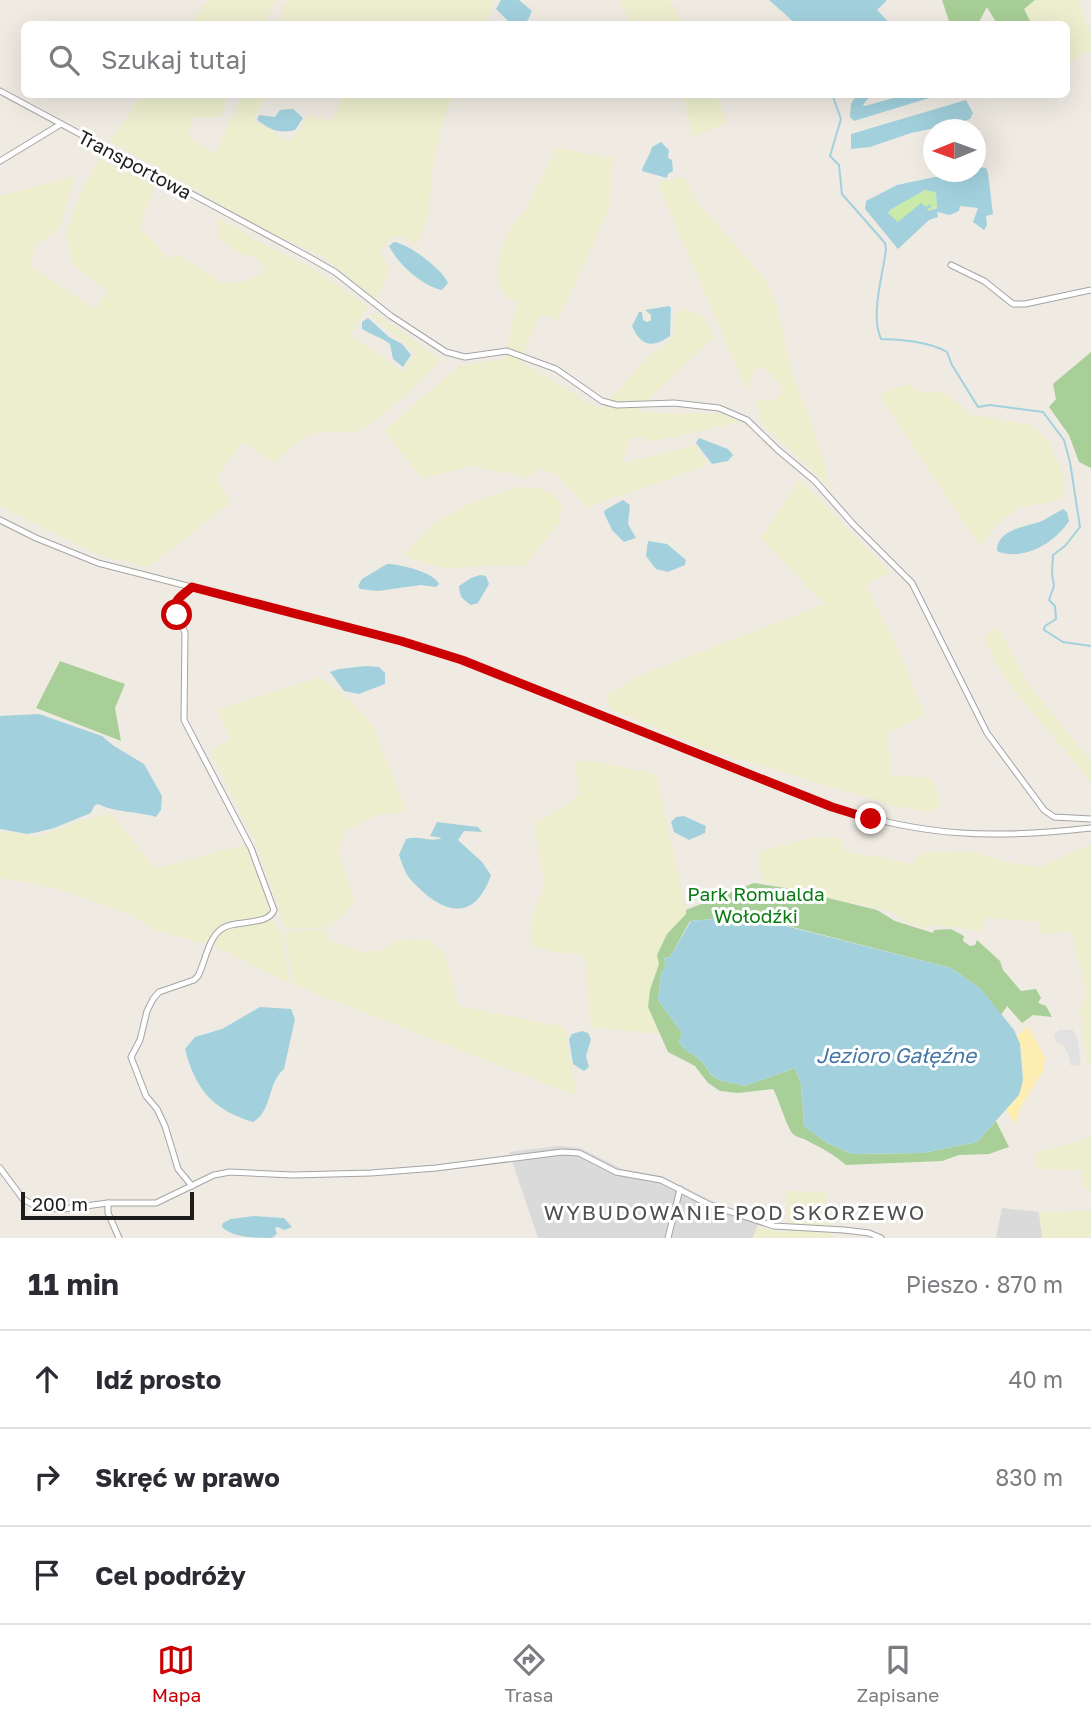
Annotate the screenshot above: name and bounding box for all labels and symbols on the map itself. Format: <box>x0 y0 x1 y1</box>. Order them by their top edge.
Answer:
north arrow <box>923 119 986 182</box>
street label: Transportowa <box>74 124 196 204</box>
route start <box>161 599 192 630</box>
route end <box>855 803 886 834</box>
park label: Park Romualda Wołodźki <box>687 882 825 927</box>
water label: Jezioro Gałęźne <box>816 1042 978 1068</box>
scale bar <box>21 1189 194 1221</box>
district label: WYBUDOWANIE POD SKORZEWO <box>544 1199 926 1225</box>

